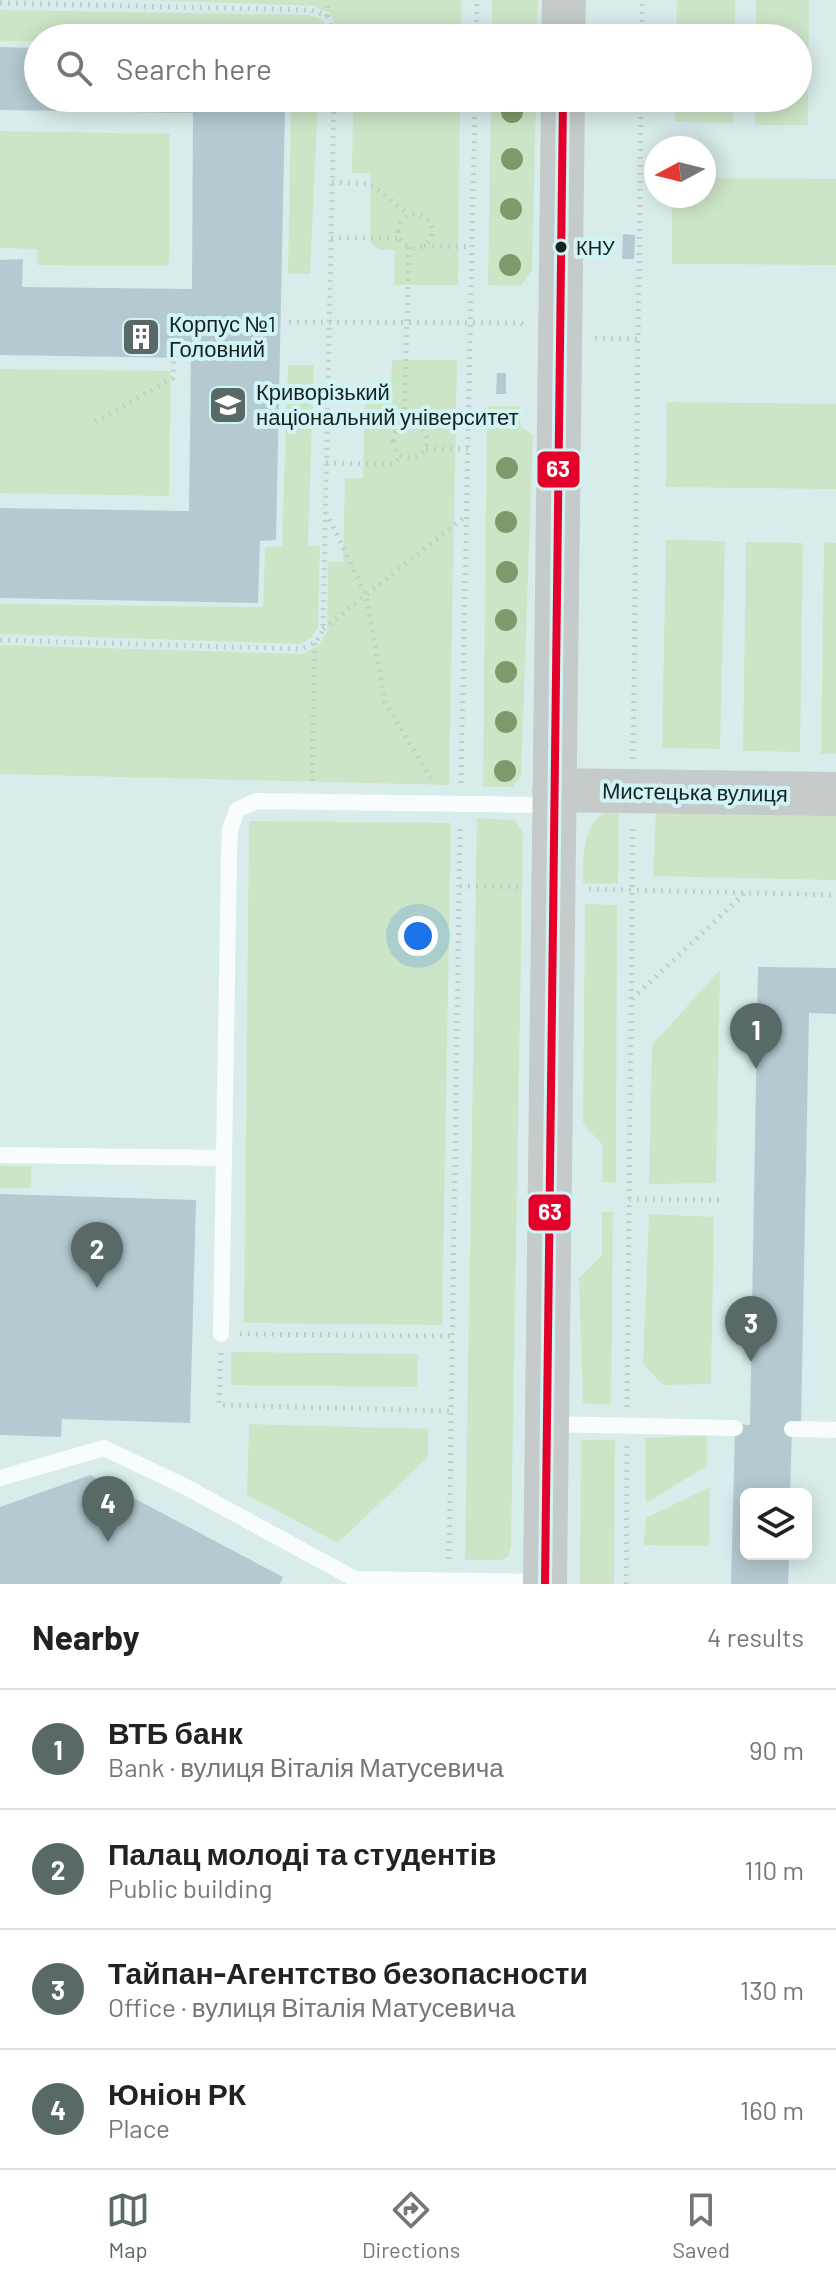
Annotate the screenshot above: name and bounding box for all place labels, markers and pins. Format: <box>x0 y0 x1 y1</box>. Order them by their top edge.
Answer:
place label: КНУ <box>576 235 615 259</box>
marker: КНУ <box>553 239 569 255</box>
place label: Корпус №1 Головний <box>169 310 276 361</box>
building icon: Корпус №1 Головний <box>120 316 162 358</box>
place label: Криворізький національний університет <box>256 378 519 430</box>
school or university icon: Криворізький національний університет <box>207 384 249 426</box>
pin: 1 <box>730 1003 782 1069</box>
pin: 2 <box>71 1222 123 1288</box>
pin: 3 <box>725 1296 777 1362</box>
pin: 4 <box>82 1476 134 1542</box>

